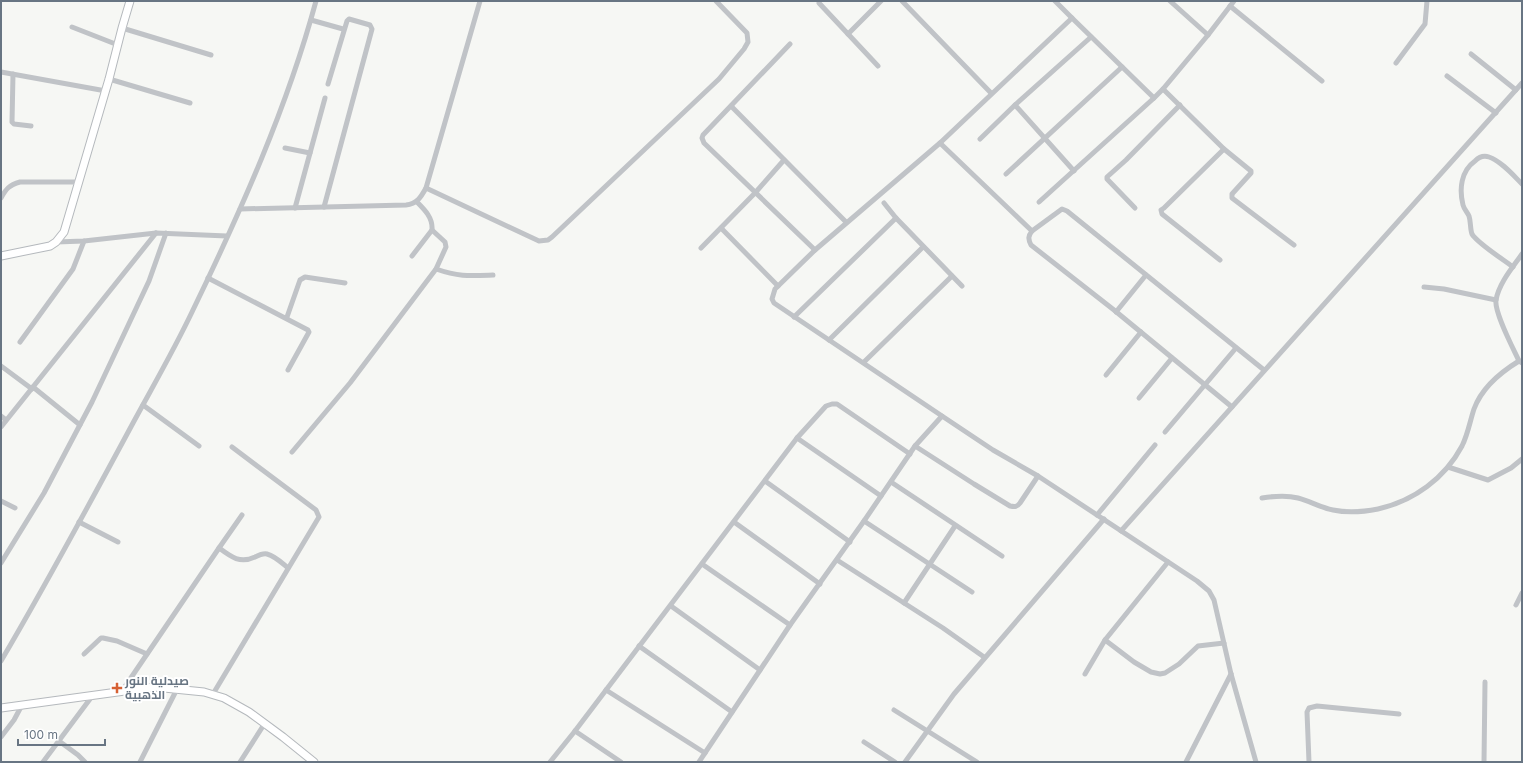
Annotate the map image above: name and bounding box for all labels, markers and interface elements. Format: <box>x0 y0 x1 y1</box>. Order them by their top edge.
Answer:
place label: صيدلية النور الذهبية <box>124 673 189 702</box>
marker: صيدلية النور الذهبية <box>112 683 122 693</box>
scale bar <box>18 721 105 747</box>
text: 100 m <box>24 727 58 742</box>

